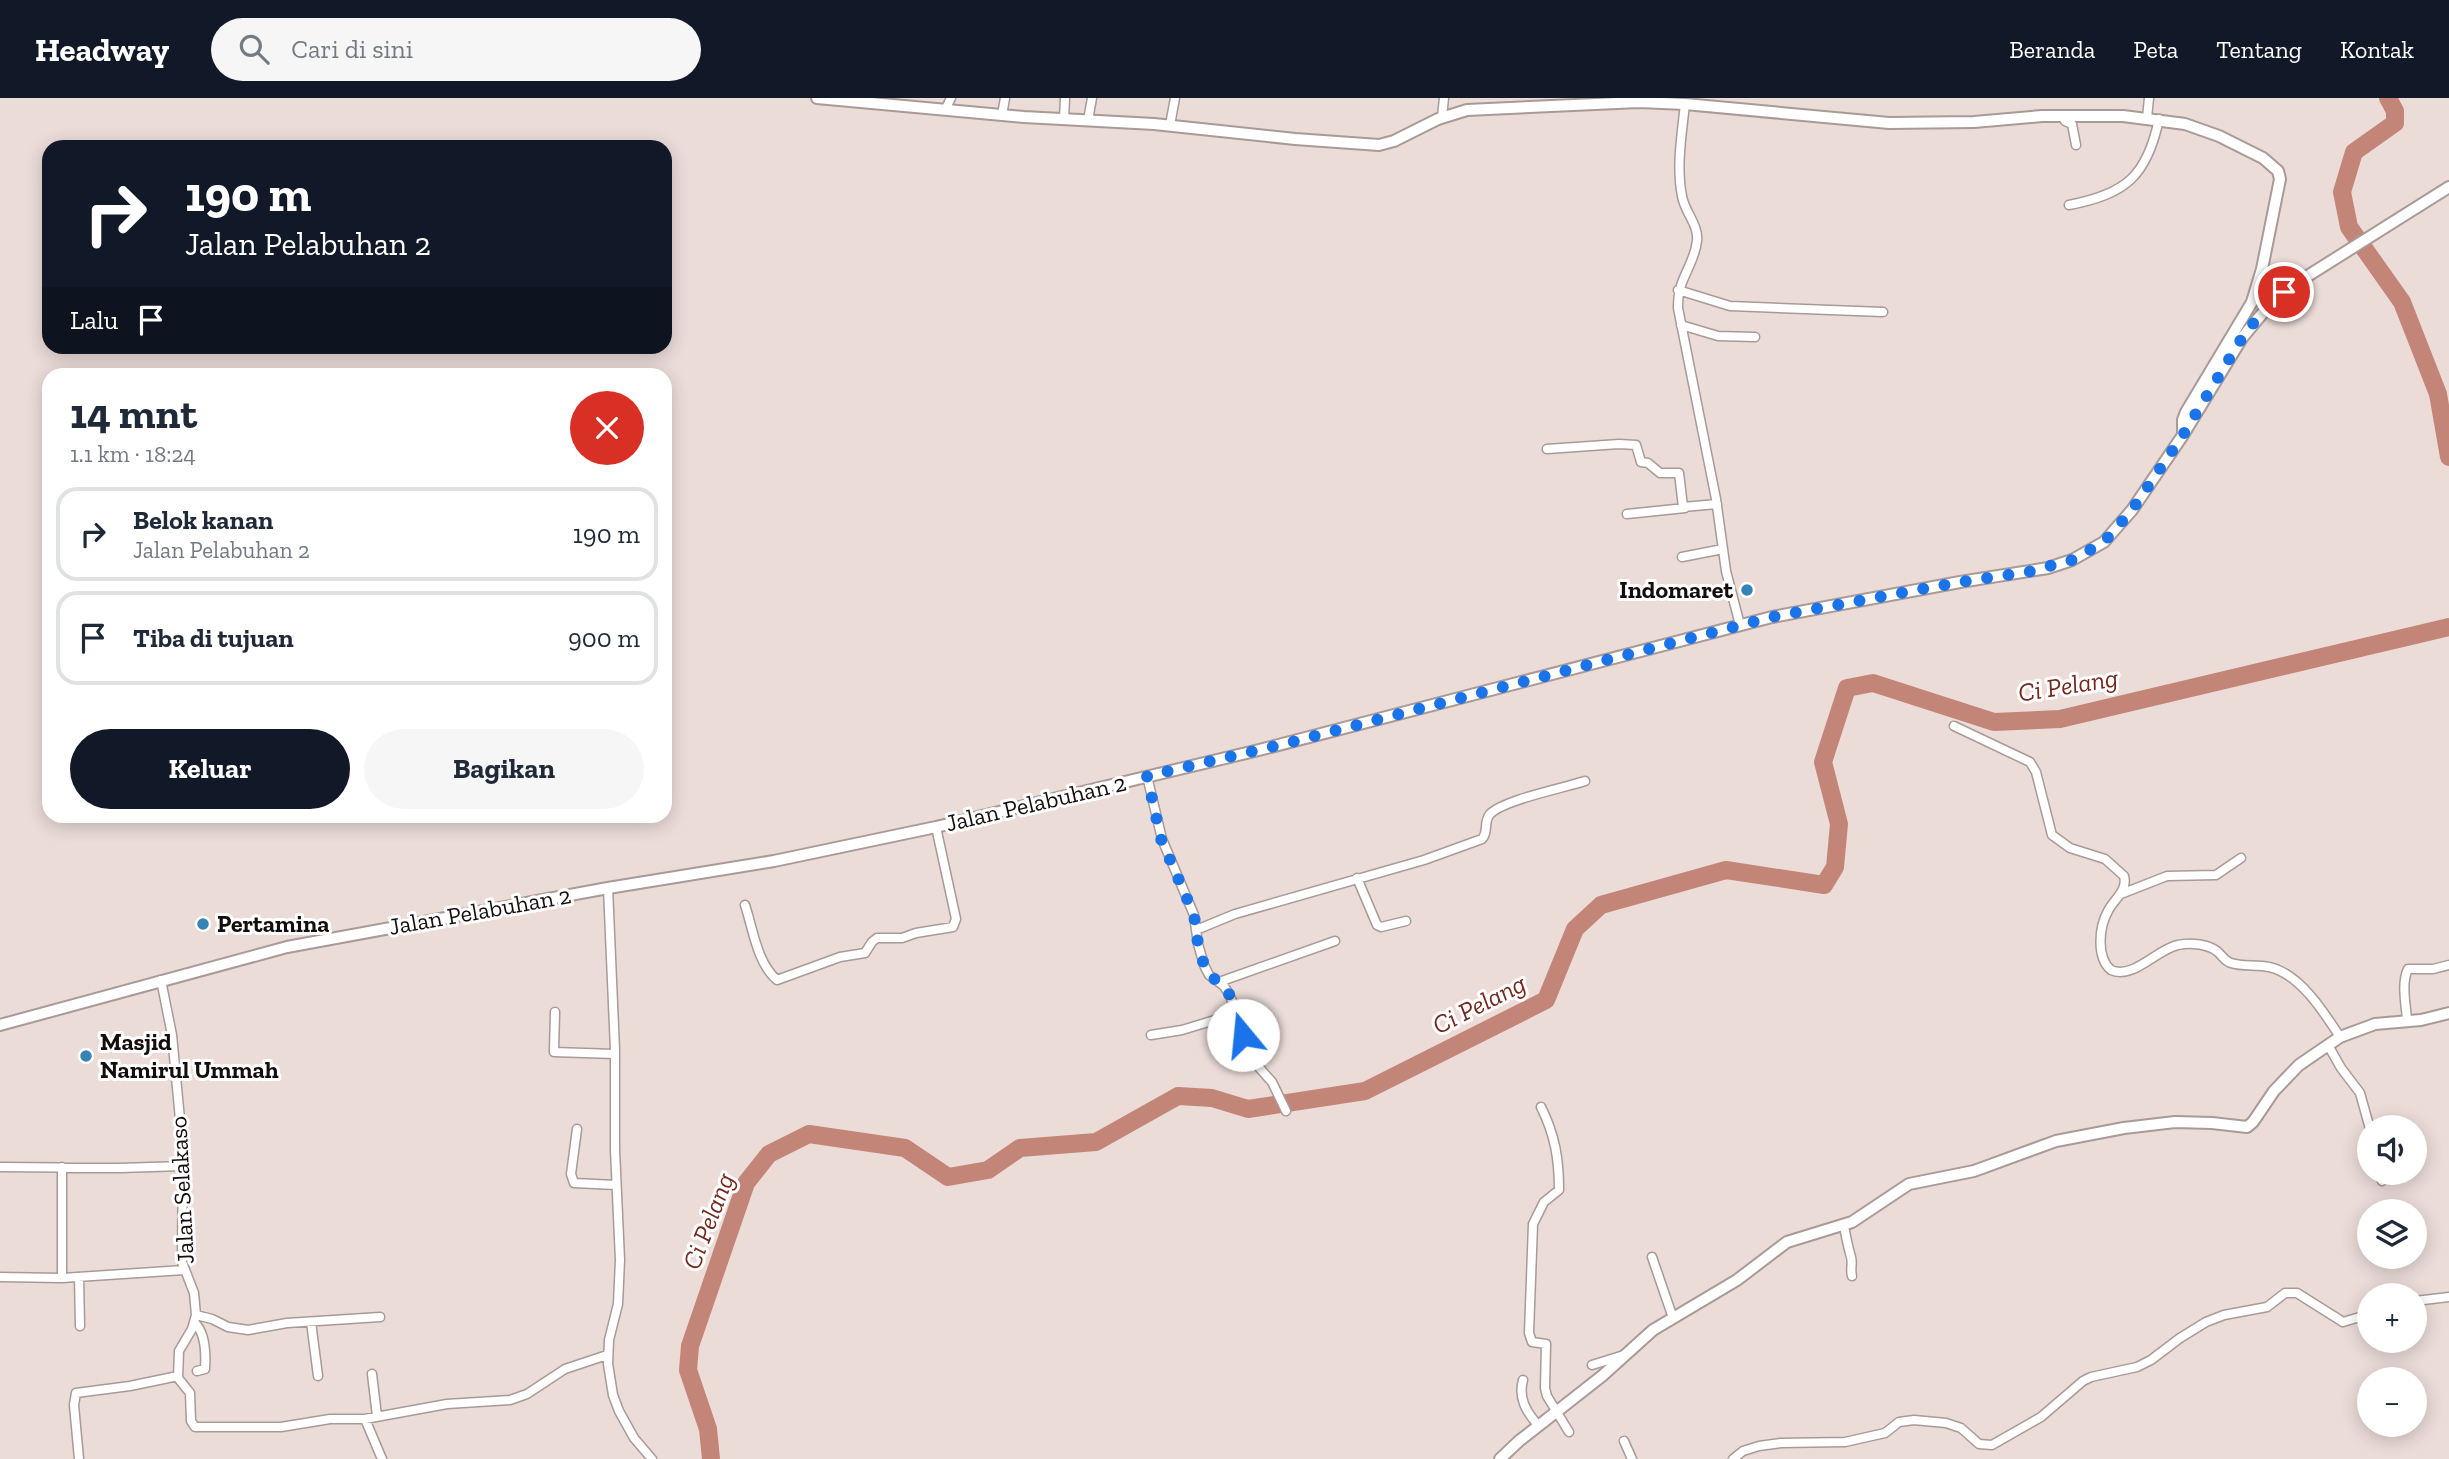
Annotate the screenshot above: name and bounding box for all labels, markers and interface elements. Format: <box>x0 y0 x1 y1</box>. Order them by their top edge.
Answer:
search box <box>211 18 701 81</box>
text: Headway <box>35 30 169 69</box>
icon: search <box>235 30 273 68</box>
text: Cari di sini <box>291 33 413 65</box>
text: Beranda <box>2009 35 2095 64</box>
text: Peta <box>2133 35 2178 64</box>
text: Tentang <box>2216 35 2302 64</box>
text: Kontak <box>2340 35 2414 64</box>
text: 190 m <box>185 165 311 224</box>
icon: right <box>70 168 161 259</box>
text: Jalan Pelabuhan 2 <box>185 225 431 263</box>
pin <box>2254 262 2314 322</box>
icon: arrive <box>2265 273 2303 311</box>
icon: arrive <box>132 301 170 339</box>
text: Lalu <box>70 304 118 336</box>
text: 14 mnt <box>70 388 197 439</box>
button: close <box>570 391 644 465</box>
text: 1.1 km · 18:24 <box>70 440 196 468</box>
text: Belok kanan <box>133 504 274 536</box>
icon: right <box>74 515 112 553</box>
text: 190 m <box>573 518 640 550</box>
text: Jalan Pelabuhan 2 <box>133 536 310 564</box>
place label: Indomaret <box>1619 575 1733 604</box>
marker: Indomaret <box>1739 582 1755 598</box>
icon: arrive <box>74 619 112 657</box>
text: Tiba di tujuan <box>133 622 294 654</box>
text: 900 m <box>568 622 640 654</box>
water label: Ci Pelang <box>2016 661 2121 709</box>
button: Keluar <box>70 729 350 809</box>
button: Bagikan <box>364 729 644 809</box>
street label: Jalan Pelabuhan 2 <box>943 768 1129 837</box>
street label: Jalan Pelabuhan 2 <box>387 880 573 941</box>
place label: Pertamina <box>217 909 329 938</box>
marker: Pertamina <box>195 916 211 932</box>
water label: Ci Pelang <box>1427 967 1532 1041</box>
position arrow <box>1206 998 1280 1072</box>
place label: Masjid Namirul Ummah <box>100 1027 279 1084</box>
marker: Masjid Namirul Ummah <box>78 1048 94 1064</box>
street label: Jalan Selakaso <box>163 1115 200 1265</box>
map controls <box>2357 1115 2427 1437</box>
button: sound <box>2357 1115 2427 1185</box>
water label: Ci Pelang <box>675 1168 741 1274</box>
button: layers <box>2357 1199 2427 1269</box>
button: + <box>2357 1283 2427 1353</box>
button: − <box>2357 1367 2427 1437</box>

